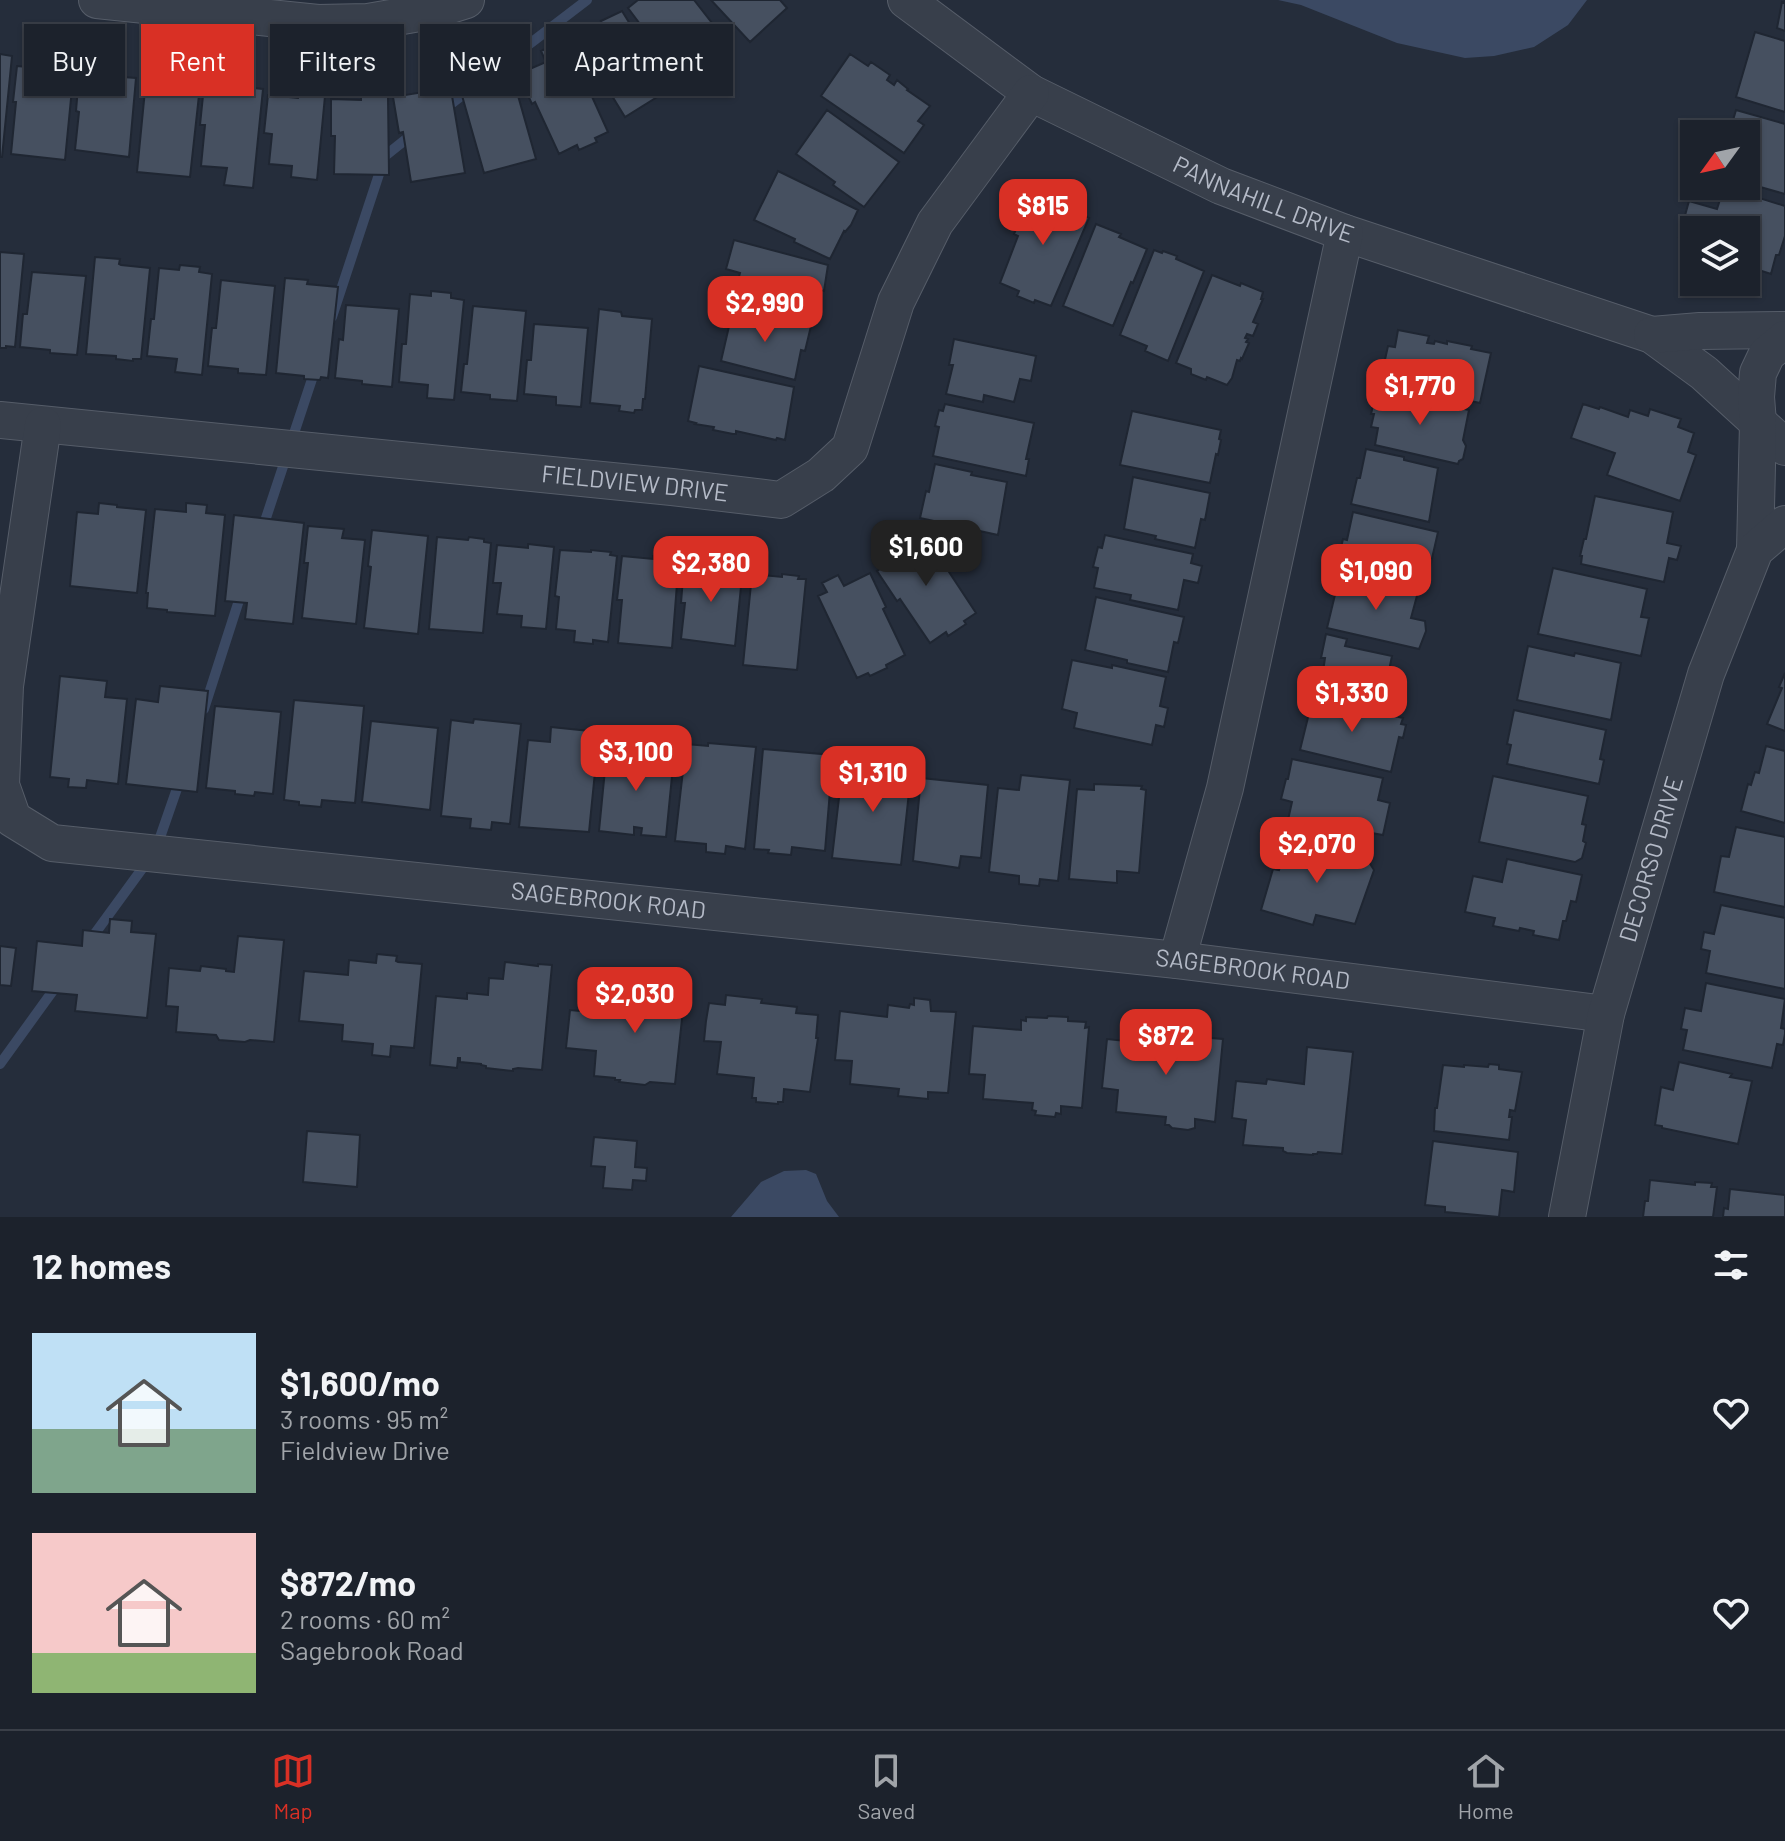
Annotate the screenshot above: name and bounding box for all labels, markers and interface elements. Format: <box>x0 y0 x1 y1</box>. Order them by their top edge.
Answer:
chip: Buy <box>24 24 125 96</box>
chip: Rent <box>141 24 254 96</box>
chip: Filters <box>270 24 404 96</box>
chip: New <box>420 24 530 96</box>
chip: Apartment <box>546 24 733 96</box>
north arrow <box>1680 120 1760 200</box>
map controls <box>1680 120 1760 296</box>
street label: PANNAHILL DRIVE <box>1169 149 1358 248</box>
pin: $815 <box>996 179 1090 247</box>
text: $815 <box>1017 189 1069 220</box>
button: layers <box>1680 216 1760 296</box>
pin: $2,990 <box>700 276 830 344</box>
text: $2,990 <box>726 286 804 317</box>
pin: $1,770 <box>1355 359 1485 427</box>
text: $1,770 <box>1384 369 1456 400</box>
street label: FIELDVIEW DRIVE <box>540 458 730 507</box>
pin: $1,600 <box>861 520 991 588</box>
text: $1,600 <box>889 530 963 561</box>
pin: $2,380 <box>646 536 776 604</box>
pin: $1,090 <box>1311 544 1441 612</box>
text: $2,380 <box>671 546 751 577</box>
text: $1,090 <box>1339 554 1413 585</box>
pin: $1,330 <box>1287 666 1417 734</box>
text: $1,330 <box>1315 676 1389 707</box>
pin: $3,100 <box>571 725 701 793</box>
text: $3,100 <box>599 735 673 766</box>
pin: $1,310 <box>808 746 938 814</box>
text: $1,310 <box>839 756 907 787</box>
street label: DECORSO DRIVE <box>1612 772 1688 945</box>
pin: $2,070 <box>1252 817 1382 885</box>
text: $2,070 <box>1278 827 1356 858</box>
street label: SAGEBROOK ROAD <box>510 875 707 924</box>
street label: SAGEBROOK ROAD <box>1154 942 1352 995</box>
pin: $2,030 <box>570 967 700 1035</box>
text: $2,030 <box>595 977 675 1008</box>
pin: $872 <box>1119 1009 1213 1077</box>
text: $872 <box>1138 1019 1194 1050</box>
icon: filters <box>1709 1243 1753 1287</box>
text: 12 homes <box>32 1245 171 1286</box>
text: $1,600/mo <box>280 1362 440 1403</box>
icon: home <box>96 1365 192 1461</box>
icon: heart <box>1709 1391 1753 1435</box>
text: 3 rooms · 95 m² <box>280 1403 448 1434</box>
text: Fieldview Drive <box>280 1434 450 1465</box>
text: $872/mo <box>280 1562 416 1603</box>
icon: home <box>96 1565 192 1661</box>
icon: heart <box>1709 1591 1753 1635</box>
text: 2 rooms · 60 m² <box>280 1603 450 1634</box>
text: Sagebrook Road <box>280 1634 464 1665</box>
tab: Map <box>271 1749 315 1823</box>
tab: Saved <box>858 1749 915 1823</box>
tab: Home <box>1458 1749 1514 1823</box>

